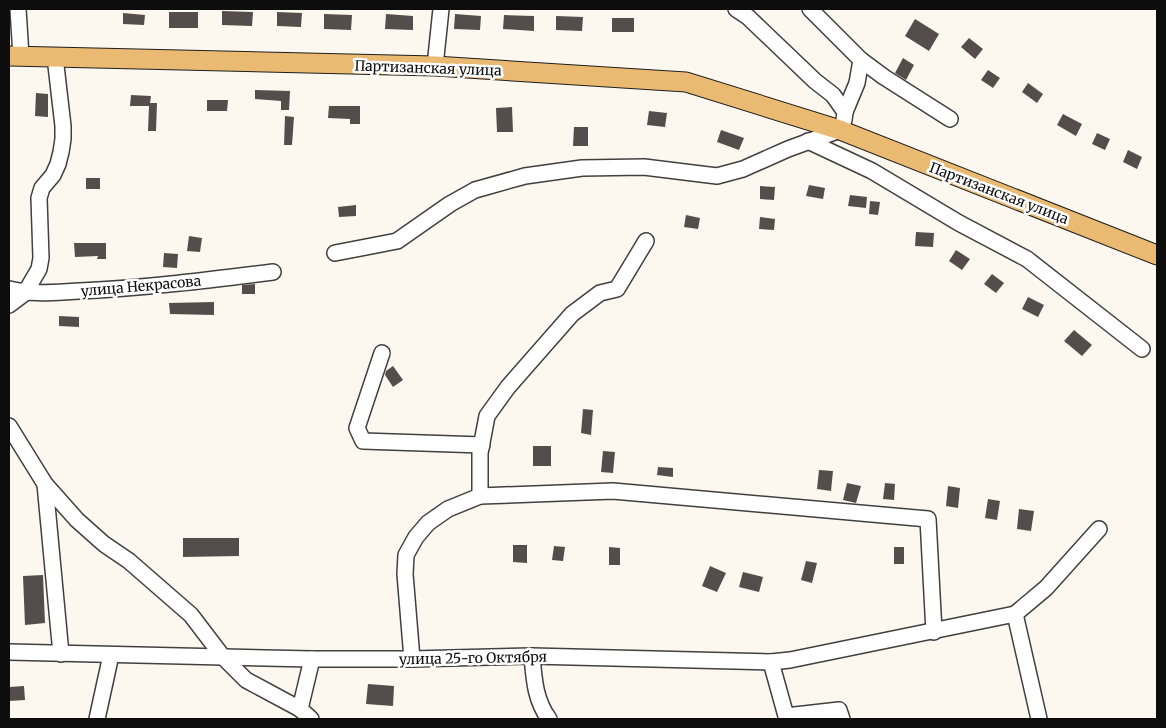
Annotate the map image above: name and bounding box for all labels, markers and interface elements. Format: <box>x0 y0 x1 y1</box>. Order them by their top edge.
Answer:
street label: Партизанская улица <box>354 56 502 80</box>
street label: Партизанская улица <box>927 158 1072 228</box>
street label: улица Некрасова <box>80 272 202 300</box>
street label: улица 25-го Октября <box>399 648 547 668</box>

